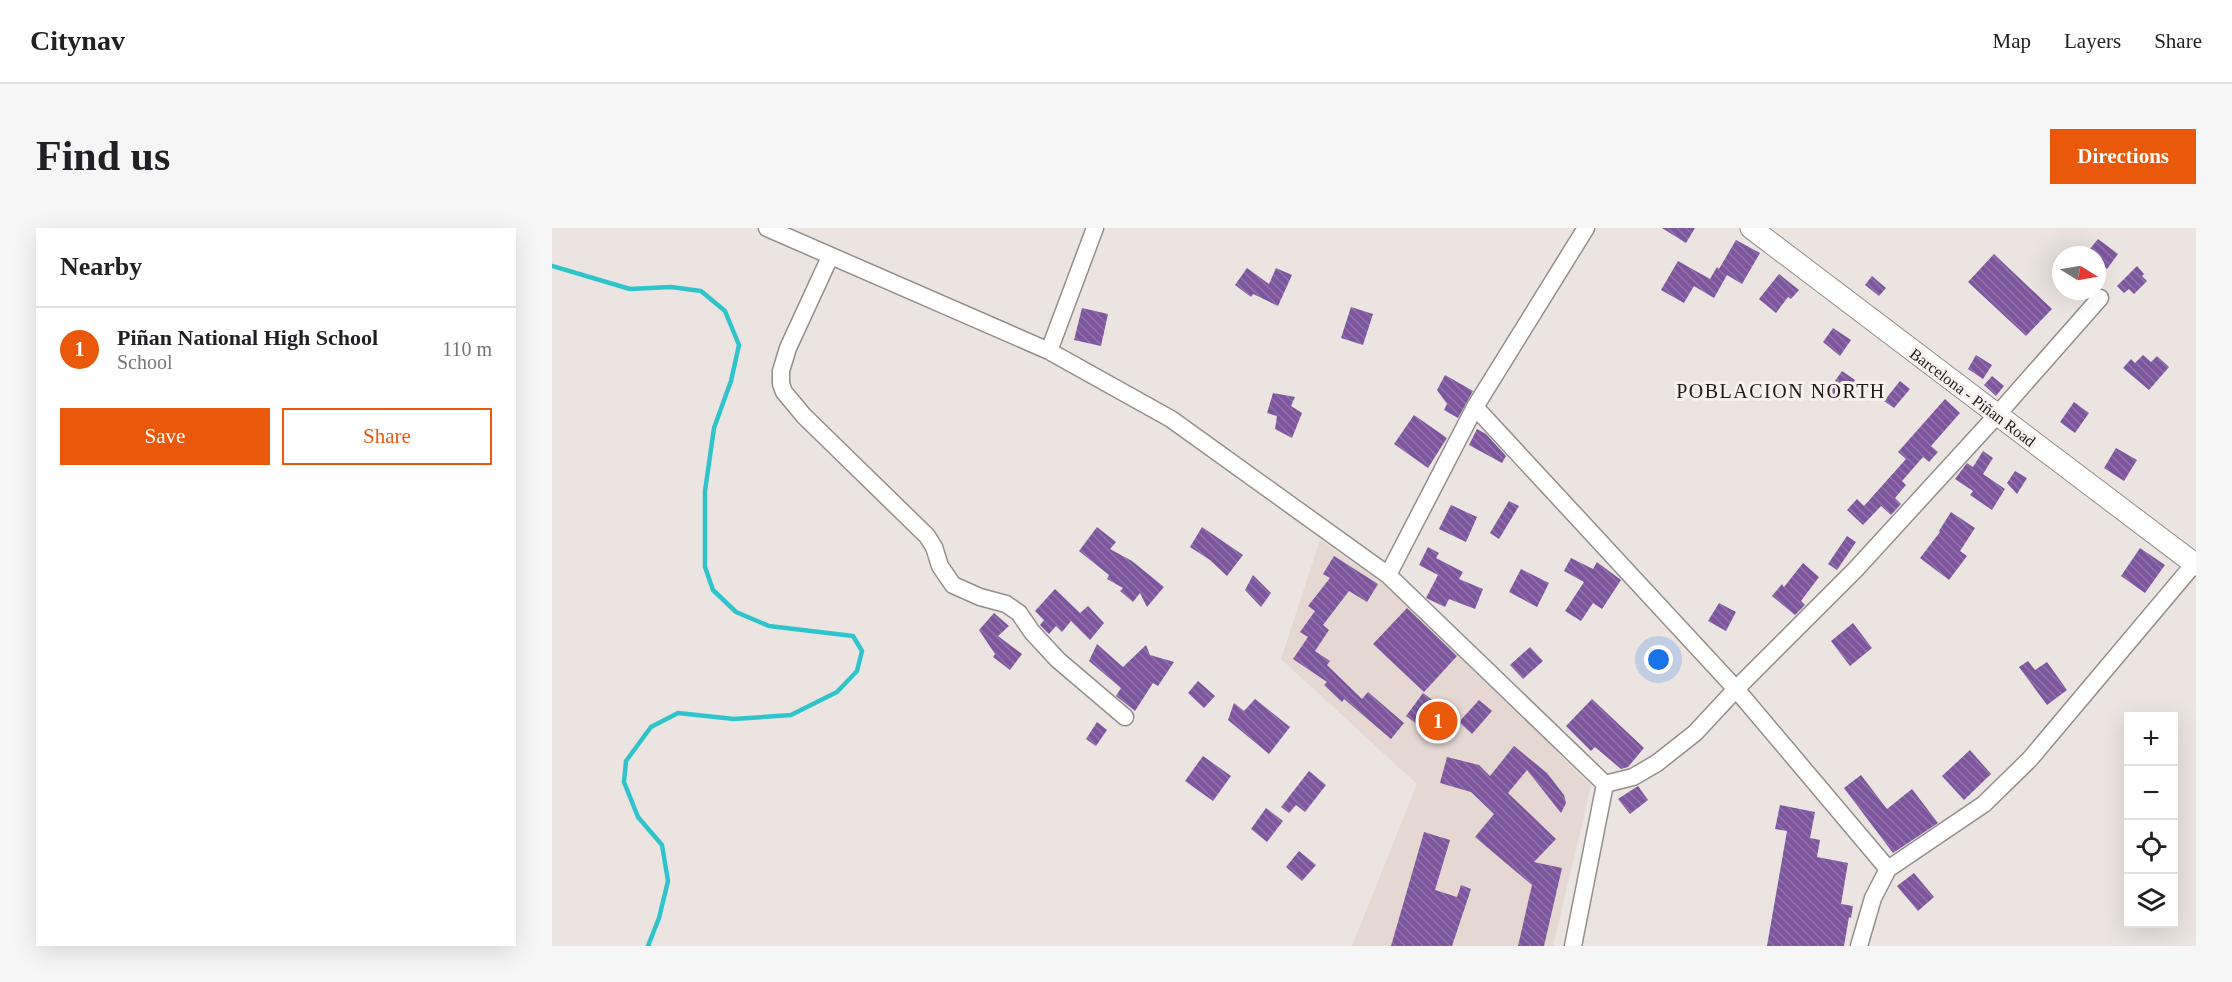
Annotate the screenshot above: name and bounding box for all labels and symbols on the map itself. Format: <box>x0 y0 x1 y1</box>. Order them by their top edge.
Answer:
north arrow <box>2052 246 2106 300</box>
street label: Barcelona - Piñan Road <box>1907 345 2039 450</box>
district label: POBLACION NORTH <box>1676 380 1886 402</box>
your location <box>1644 645 1673 674</box>
pin: 1 <box>1418 698 1458 744</box>

